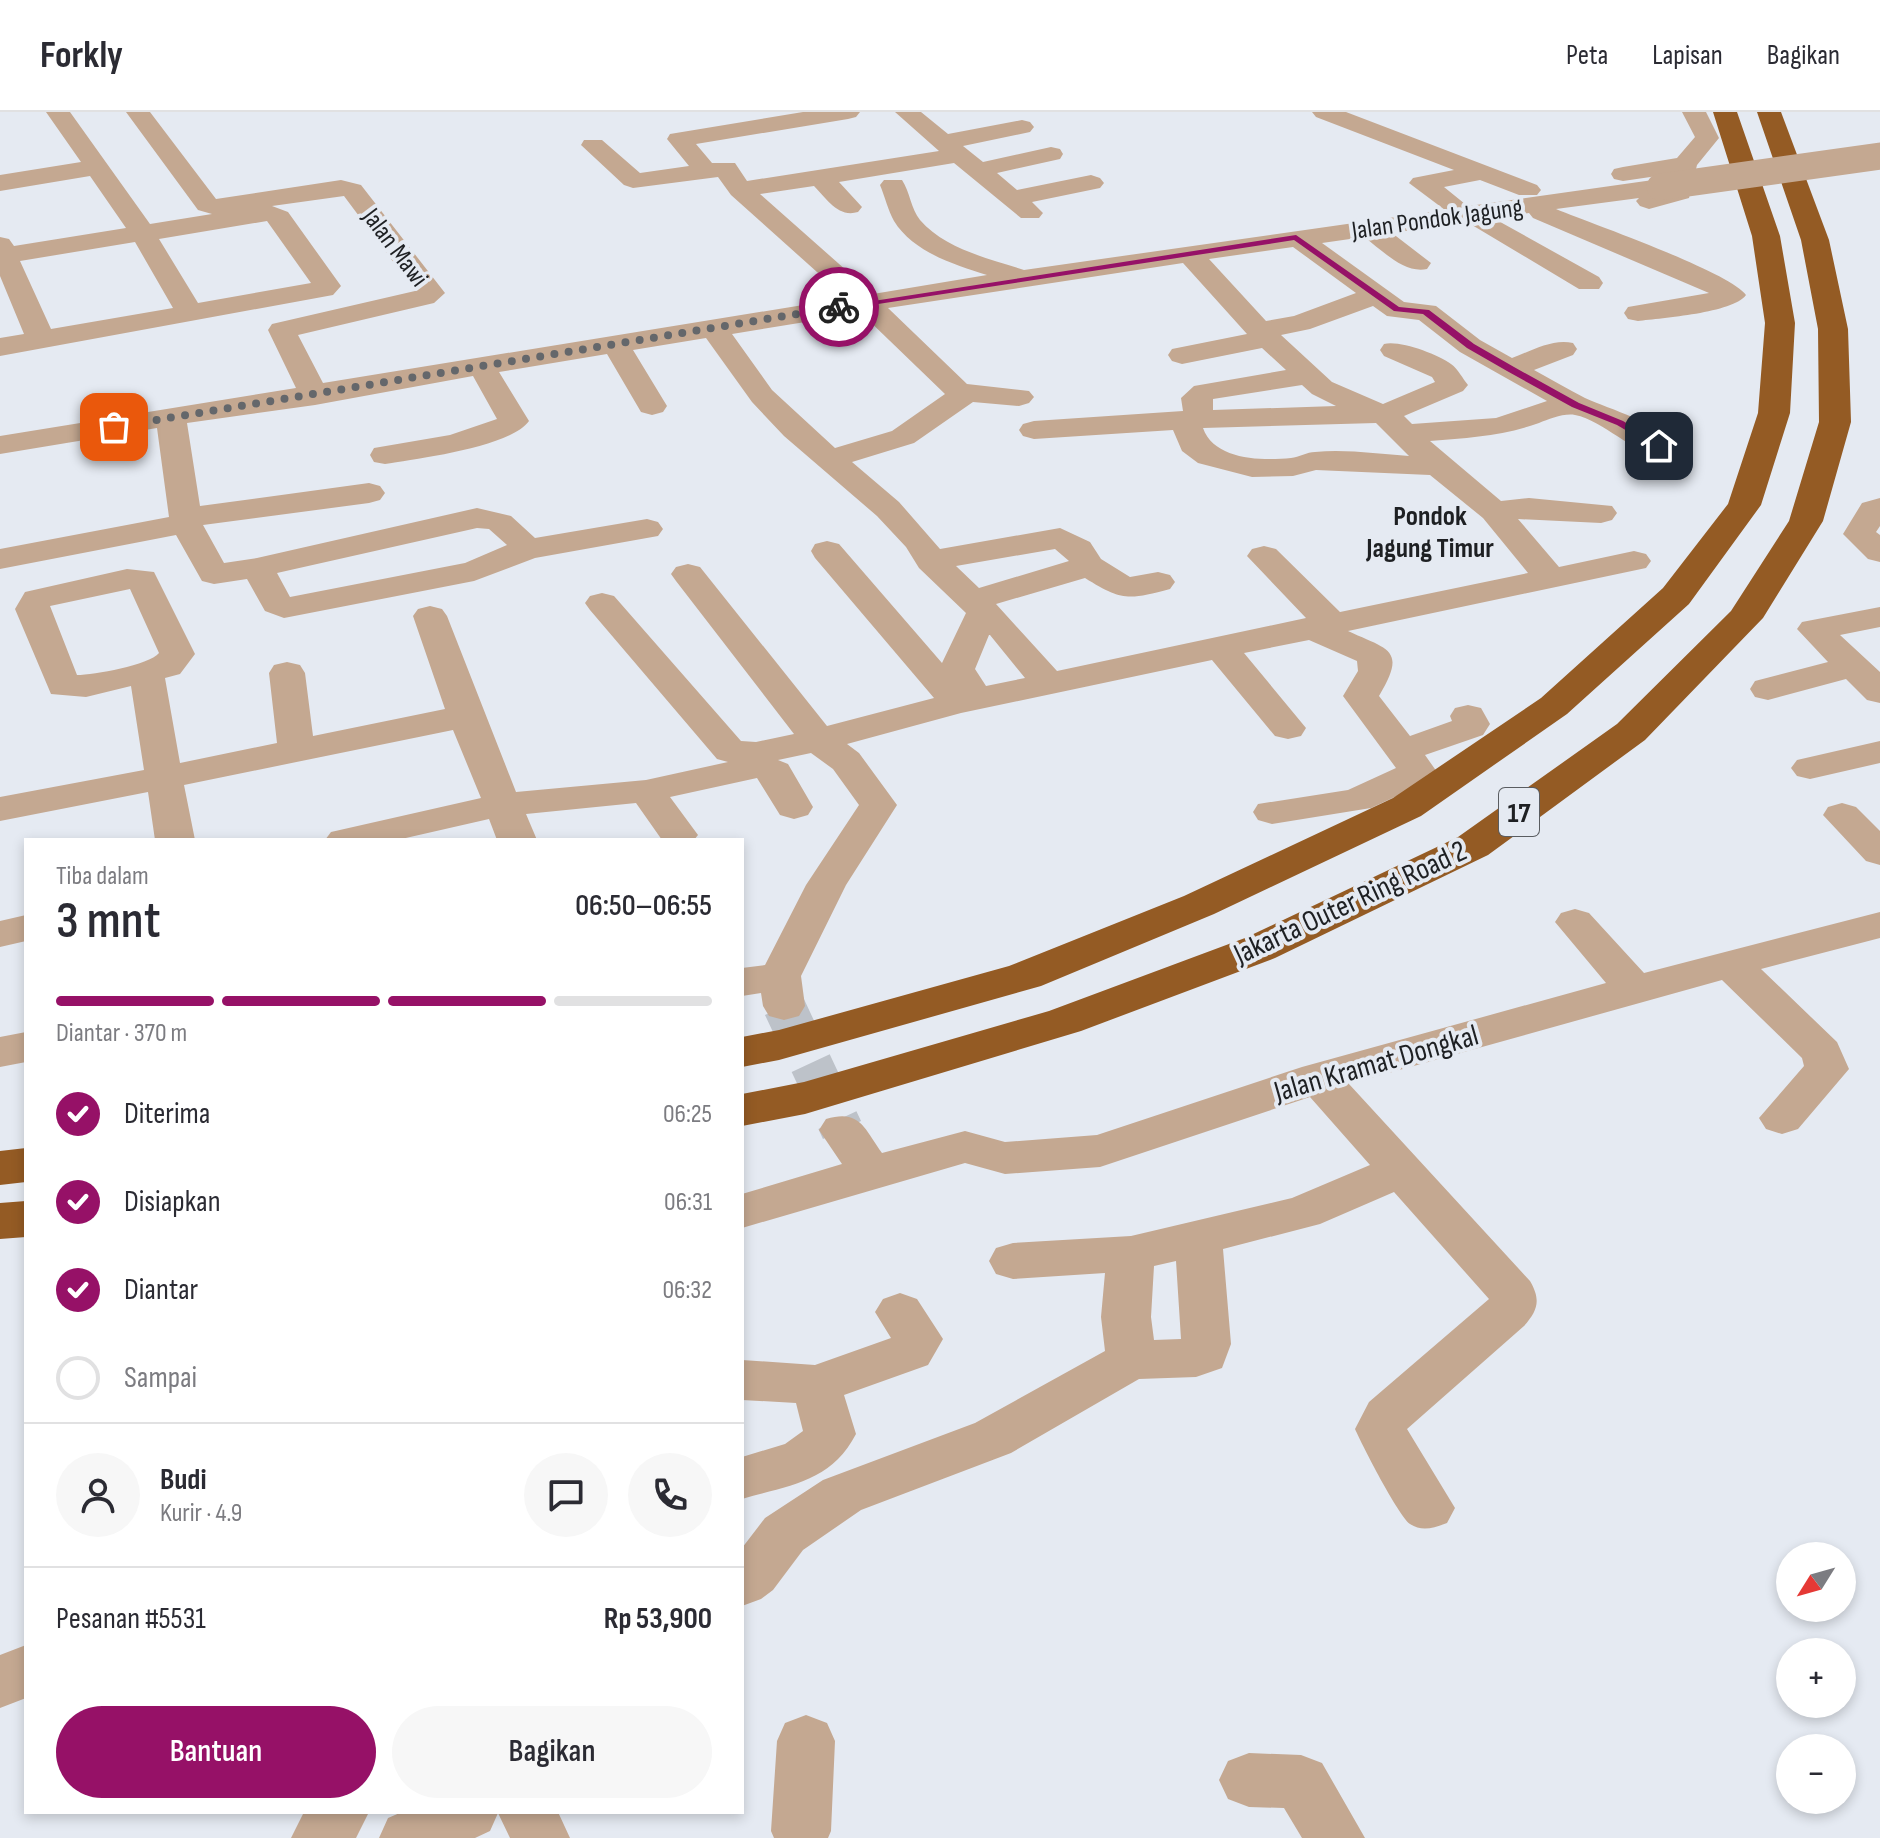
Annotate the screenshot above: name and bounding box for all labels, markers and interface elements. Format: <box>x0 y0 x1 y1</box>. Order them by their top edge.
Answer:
text: Forkly <box>40 33 123 78</box>
text: Peta <box>1566 39 1608 72</box>
text: Lapisan <box>1652 39 1723 72</box>
text: Bagikan <box>1767 39 1840 72</box>
street label: Jalan Pondok Jagung <box>1349 192 1525 247</box>
street label: Jalan Mawi <box>355 202 434 293</box>
courier <box>799 267 879 347</box>
icon: bike <box>817 285 861 329</box>
pin <box>80 393 148 461</box>
icon: bag <box>92 405 136 449</box>
pin <box>1625 412 1693 480</box>
icon: home <box>1637 424 1681 468</box>
district label: Pondok Jagung Timur <box>1365 500 1494 565</box>
road number: 17 <box>1499 788 1539 836</box>
street label: Jakarta Outer Ring Road 2 <box>1227 833 1473 973</box>
text: Tiba dalam <box>56 861 149 892</box>
text: 06:50–06:55 <box>575 888 712 924</box>
text: 3 mnt <box>56 890 161 953</box>
text: Diantar · 370 m <box>56 1018 187 1049</box>
street label: Jalan Kramat Dongkal <box>1269 1018 1483 1111</box>
icon: check <box>56 1092 100 1136</box>
text: Diterima <box>124 1096 210 1132</box>
text: 06:25 <box>663 1099 712 1130</box>
icon: check <box>56 1180 100 1224</box>
text: Disiapkan <box>124 1184 221 1220</box>
text: 06:31 <box>664 1187 712 1218</box>
icon: check <box>56 1268 100 1312</box>
text: Diantar <box>124 1272 198 1308</box>
text: 06:32 <box>662 1275 712 1306</box>
text: Sampai <box>124 1360 197 1396</box>
button: person <box>56 1453 140 1537</box>
button: chat <box>524 1453 608 1537</box>
button: phone <box>628 1453 712 1537</box>
text: Budi <box>160 1462 207 1498</box>
text: Kurir · 4.9 <box>160 1498 242 1529</box>
north arrow <box>1776 1542 1856 1622</box>
map controls <box>1776 1542 1856 1814</box>
text: Pesanan #5531 <box>56 1601 206 1637</box>
text: Rp 53,900 <box>604 1601 712 1637</box>
button: + <box>1776 1638 1856 1718</box>
button: Bantuan <box>56 1706 376 1798</box>
button: Bagikan <box>392 1706 712 1798</box>
button: − <box>1776 1734 1856 1814</box>

